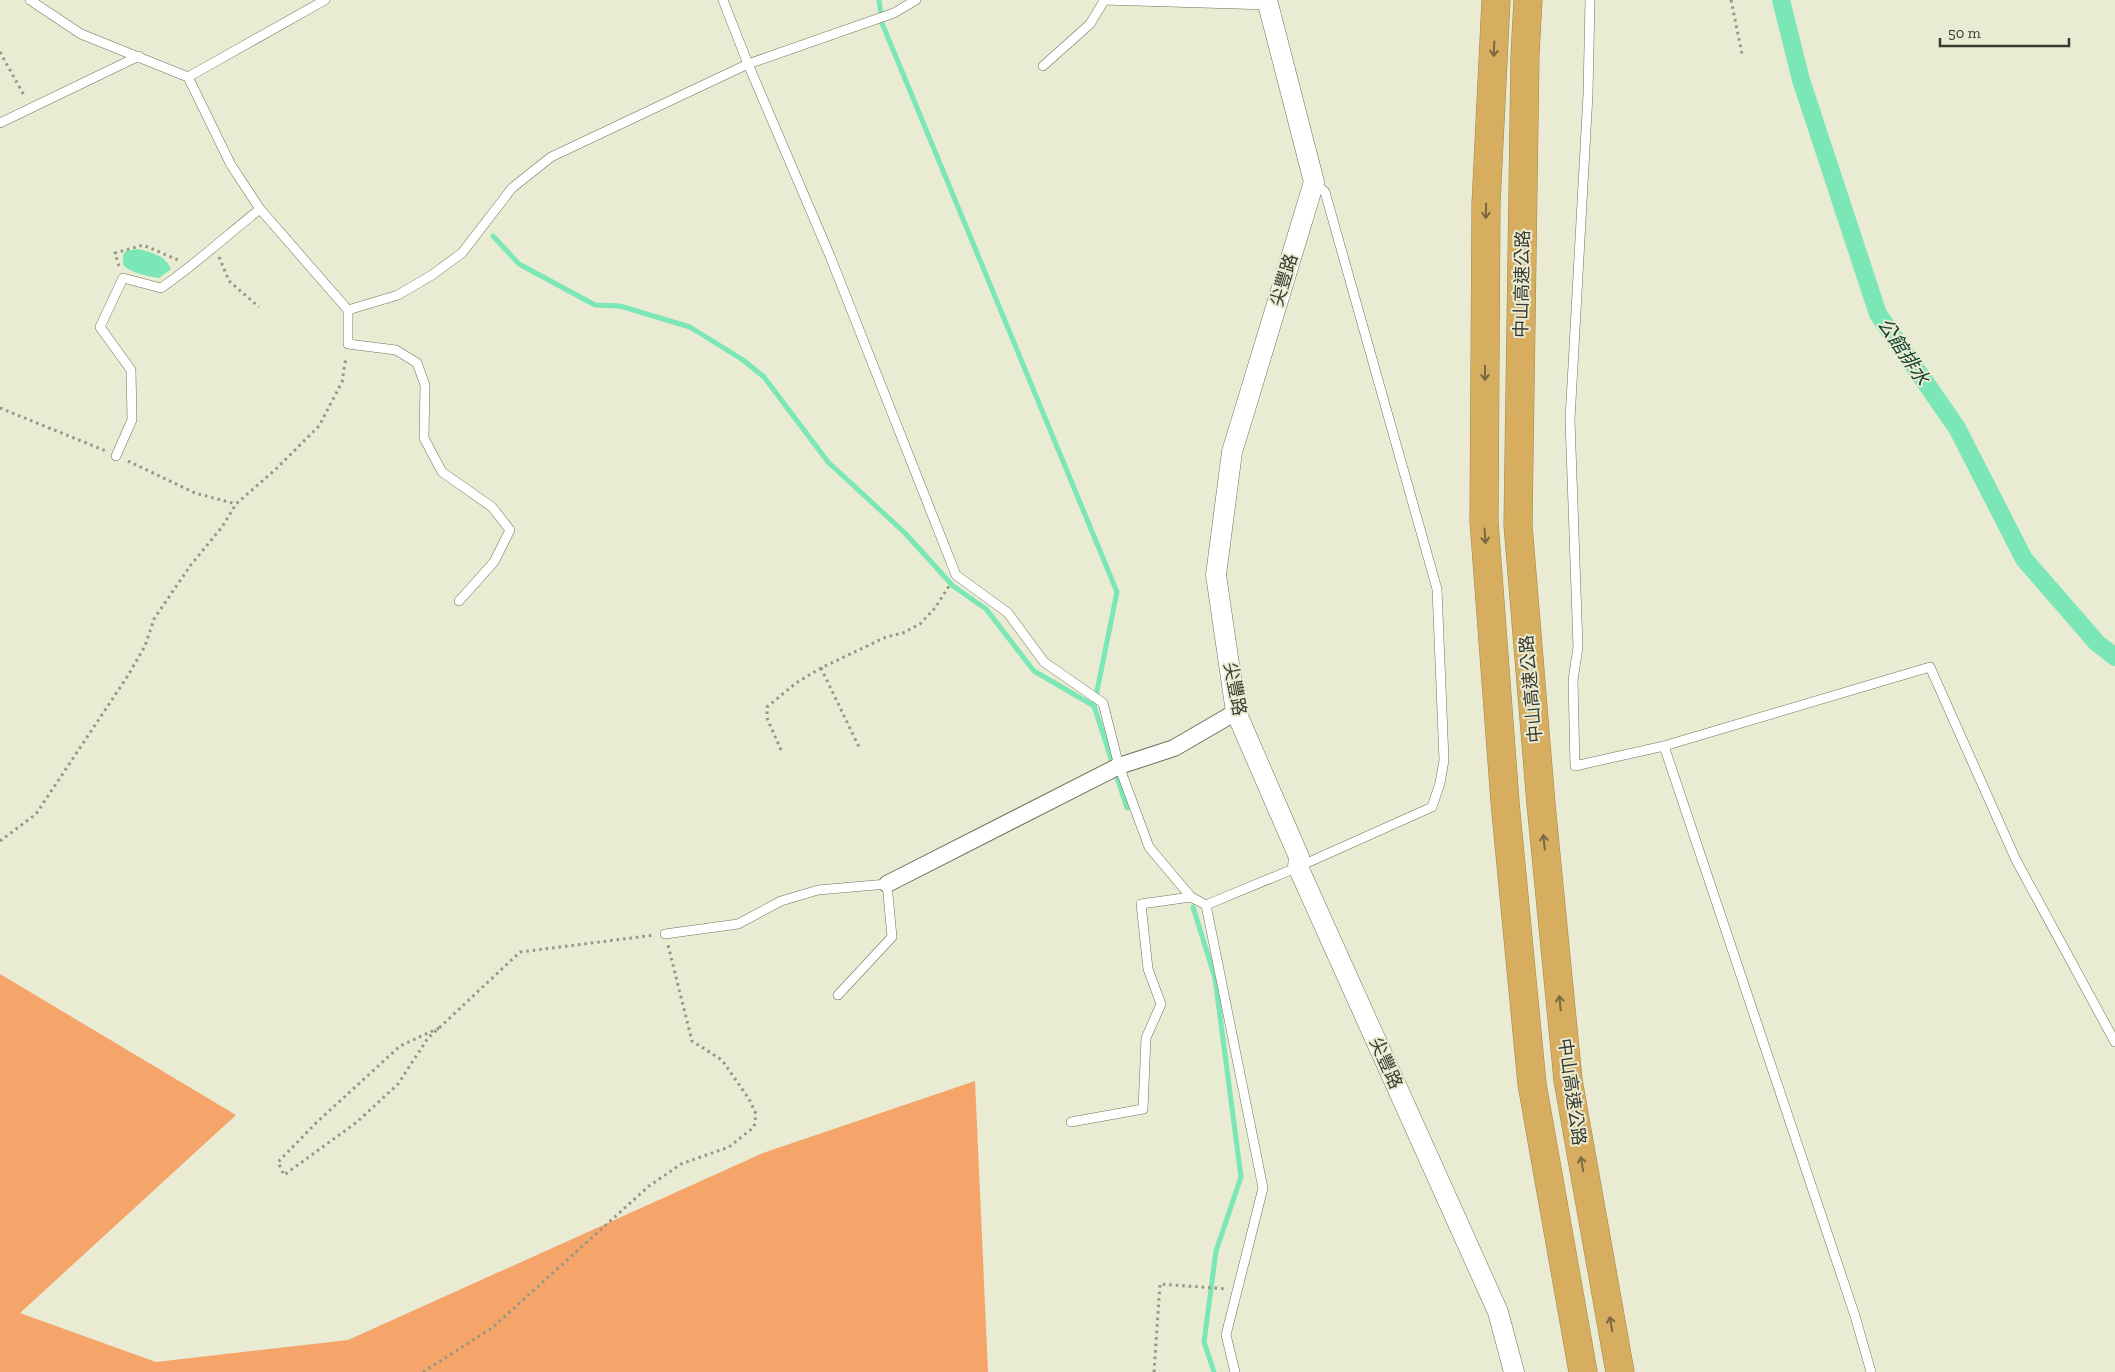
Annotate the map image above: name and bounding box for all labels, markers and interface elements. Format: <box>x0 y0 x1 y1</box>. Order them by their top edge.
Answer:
scale bar <box>1940 15 2069 47</box>
text: 50 m <box>1948 24 1981 42</box>
one-way arrow <box>1489 40 1498 56</box>
one-way arrow <box>1481 202 1491 219</box>
street label: 中山高速公路 <box>1510 230 1534 338</box>
street label: 尖豐路 <box>1266 251 1302 309</box>
water label: 公館排水 <box>1873 313 1935 390</box>
one-way arrow <box>1480 365 1490 381</box>
one-way arrow <box>1480 528 1490 544</box>
street label: 中山高速公路 <box>1515 634 1547 744</box>
street label: 尖豐路 <box>1219 660 1251 718</box>
one-way arrow <box>1540 834 1549 850</box>
one-way arrow <box>1555 996 1565 1012</box>
street label: 尖豐路 <box>1365 1034 1407 1092</box>
street label: 中山高速公路 <box>1554 1037 1590 1147</box>
one-way arrow <box>1577 1156 1587 1172</box>
one-way arrow <box>1605 1316 1615 1332</box>

